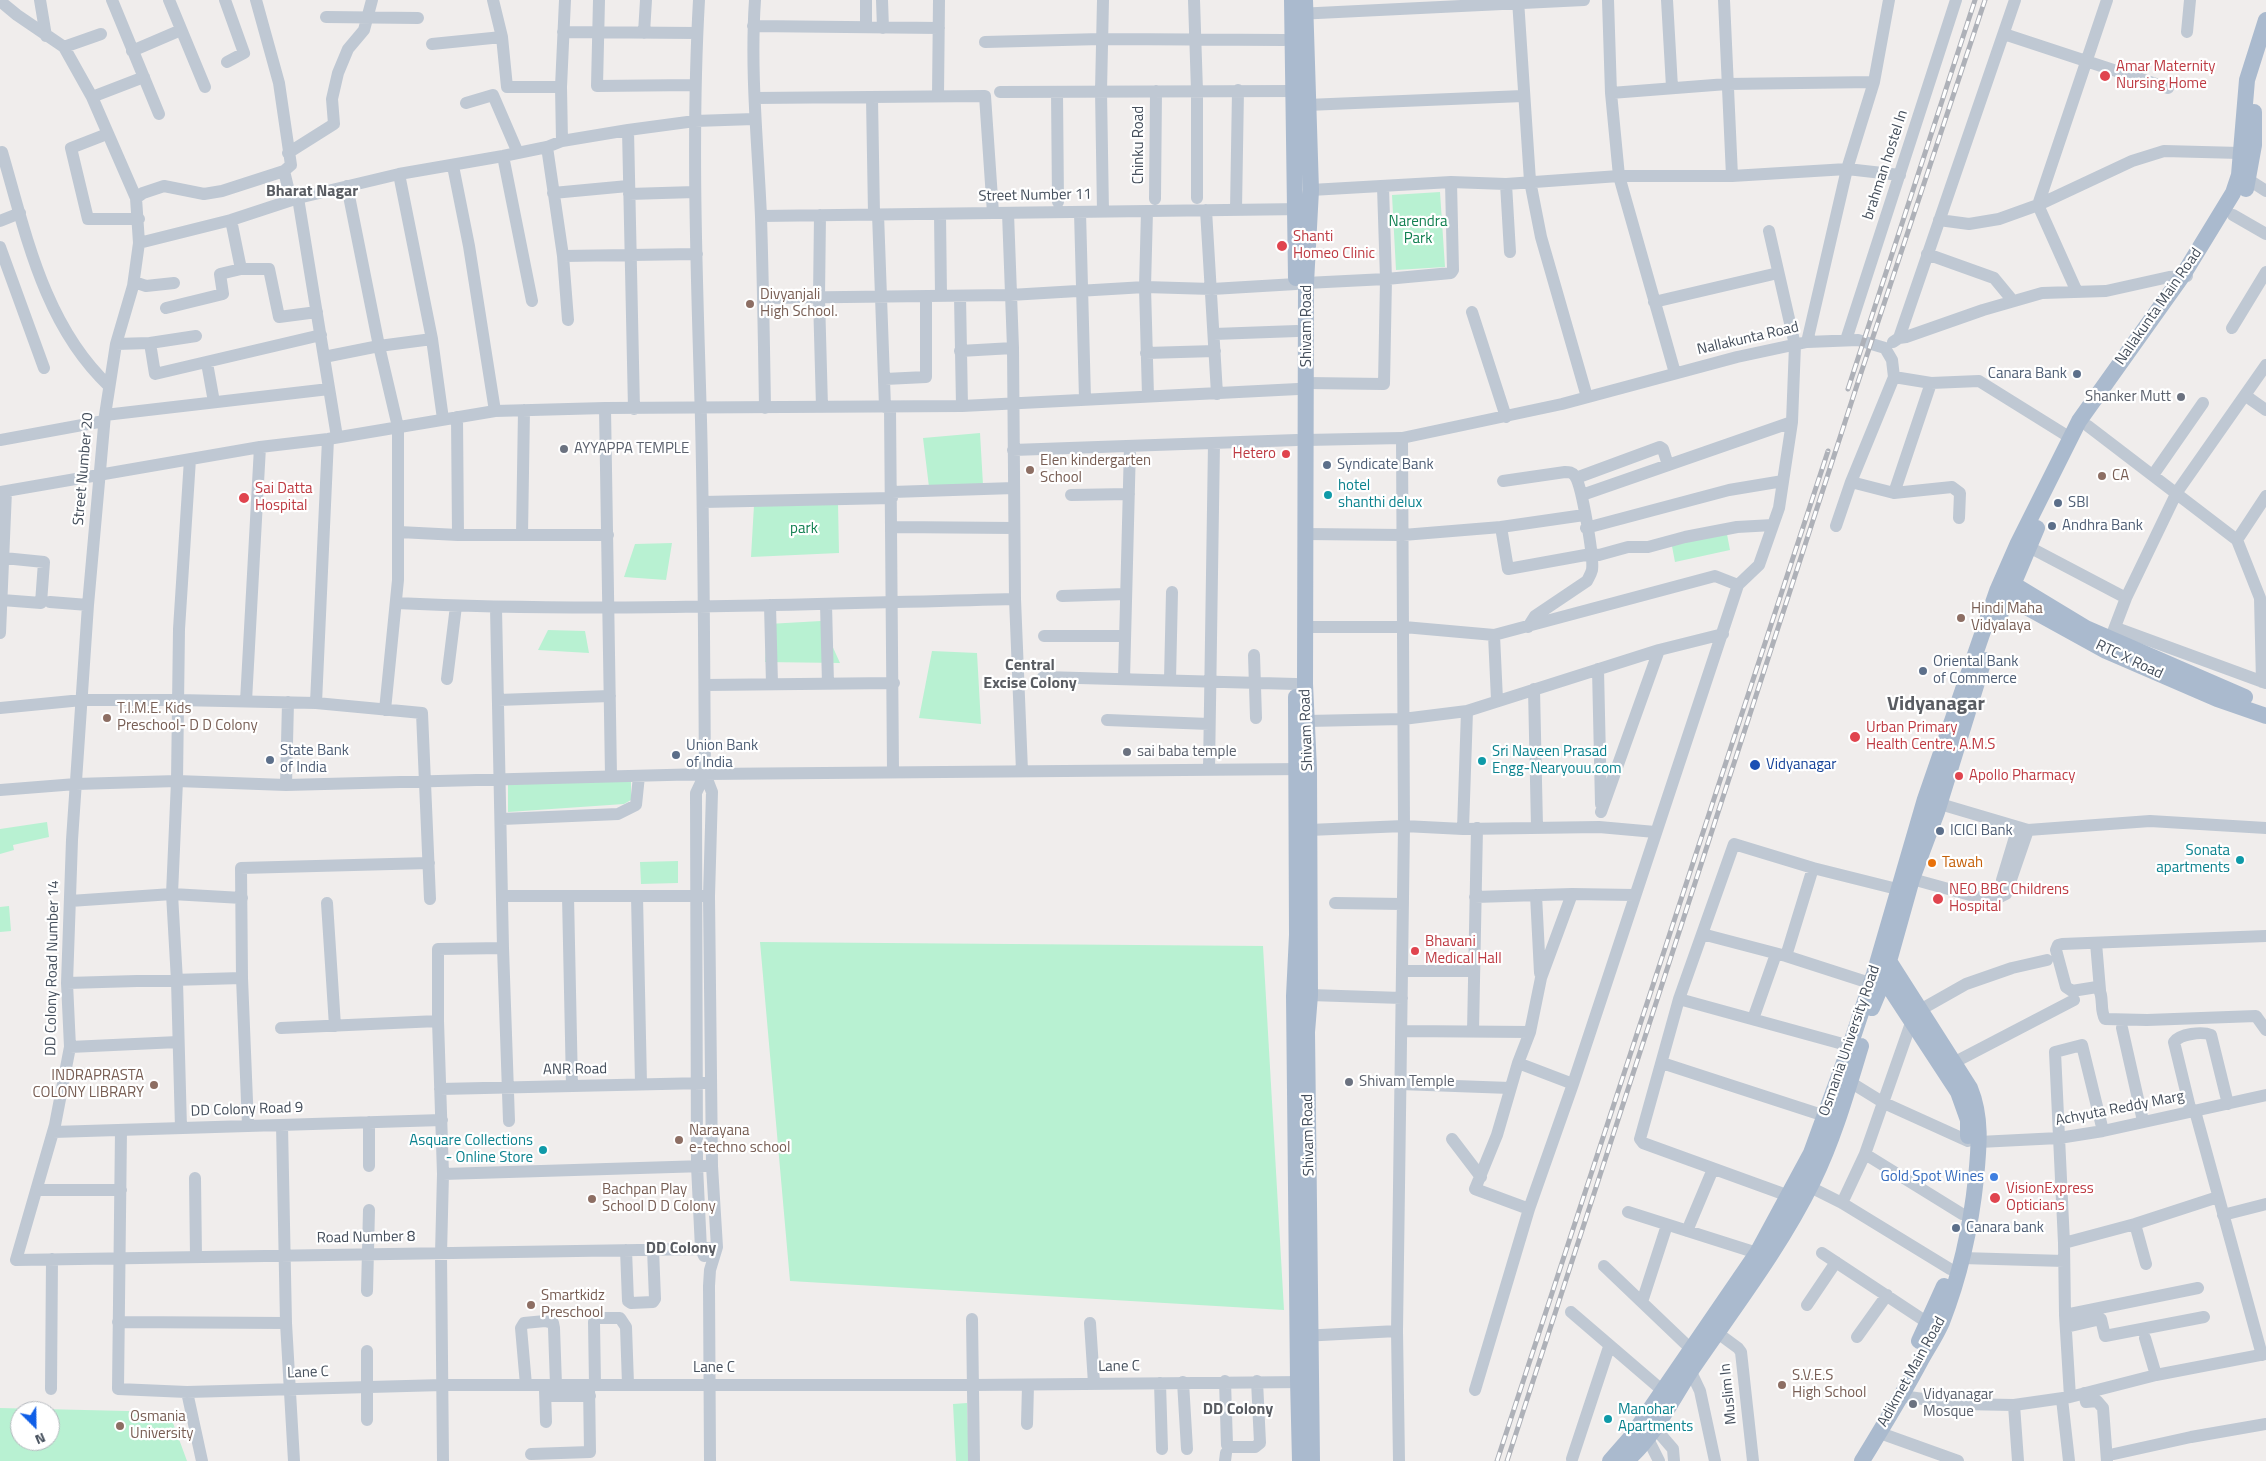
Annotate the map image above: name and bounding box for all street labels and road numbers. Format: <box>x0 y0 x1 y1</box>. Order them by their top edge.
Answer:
street label: Chinku Road <box>1130 106 1148 184</box>
street label: brahman hostel ln <box>1860 108 1912 222</box>
street label: Street Number 11 <box>978 186 1092 206</box>
street label: Nallakunta Main Road <box>2112 245 2206 369</box>
street label: Shivam Road <box>1298 285 1316 367</box>
street label: Nallakunta Road <box>1695 319 1801 359</box>
street label: Street Number 20 <box>70 412 98 526</box>
street label: RTC X Road <box>2092 637 2166 683</box>
street label: Shivam Road <box>1297 689 1317 771</box>
street label: DD Colony Road Number 14 <box>42 880 64 1056</box>
street label: Osmania University Road <box>1816 963 1884 1119</box>
street label: ANR Road <box>543 1060 607 1080</box>
street label: Achyuta Reddy Marg <box>2054 1088 2186 1130</box>
street label: Shivam Road <box>1299 1094 1319 1176</box>
street label: DD Colony Road 9 <box>190 1099 304 1121</box>
street label: Road Number 8 <box>316 1228 416 1248</box>
street label: Adikmet Main Road <box>1874 1314 1950 1430</box>
street label: Lane C <box>1098 1358 1140 1376</box>
street label: Lane C <box>693 1359 735 1377</box>
street label: Muslim ln <box>1717 1362 1741 1426</box>
street label: Lane C <box>287 1363 329 1383</box>

